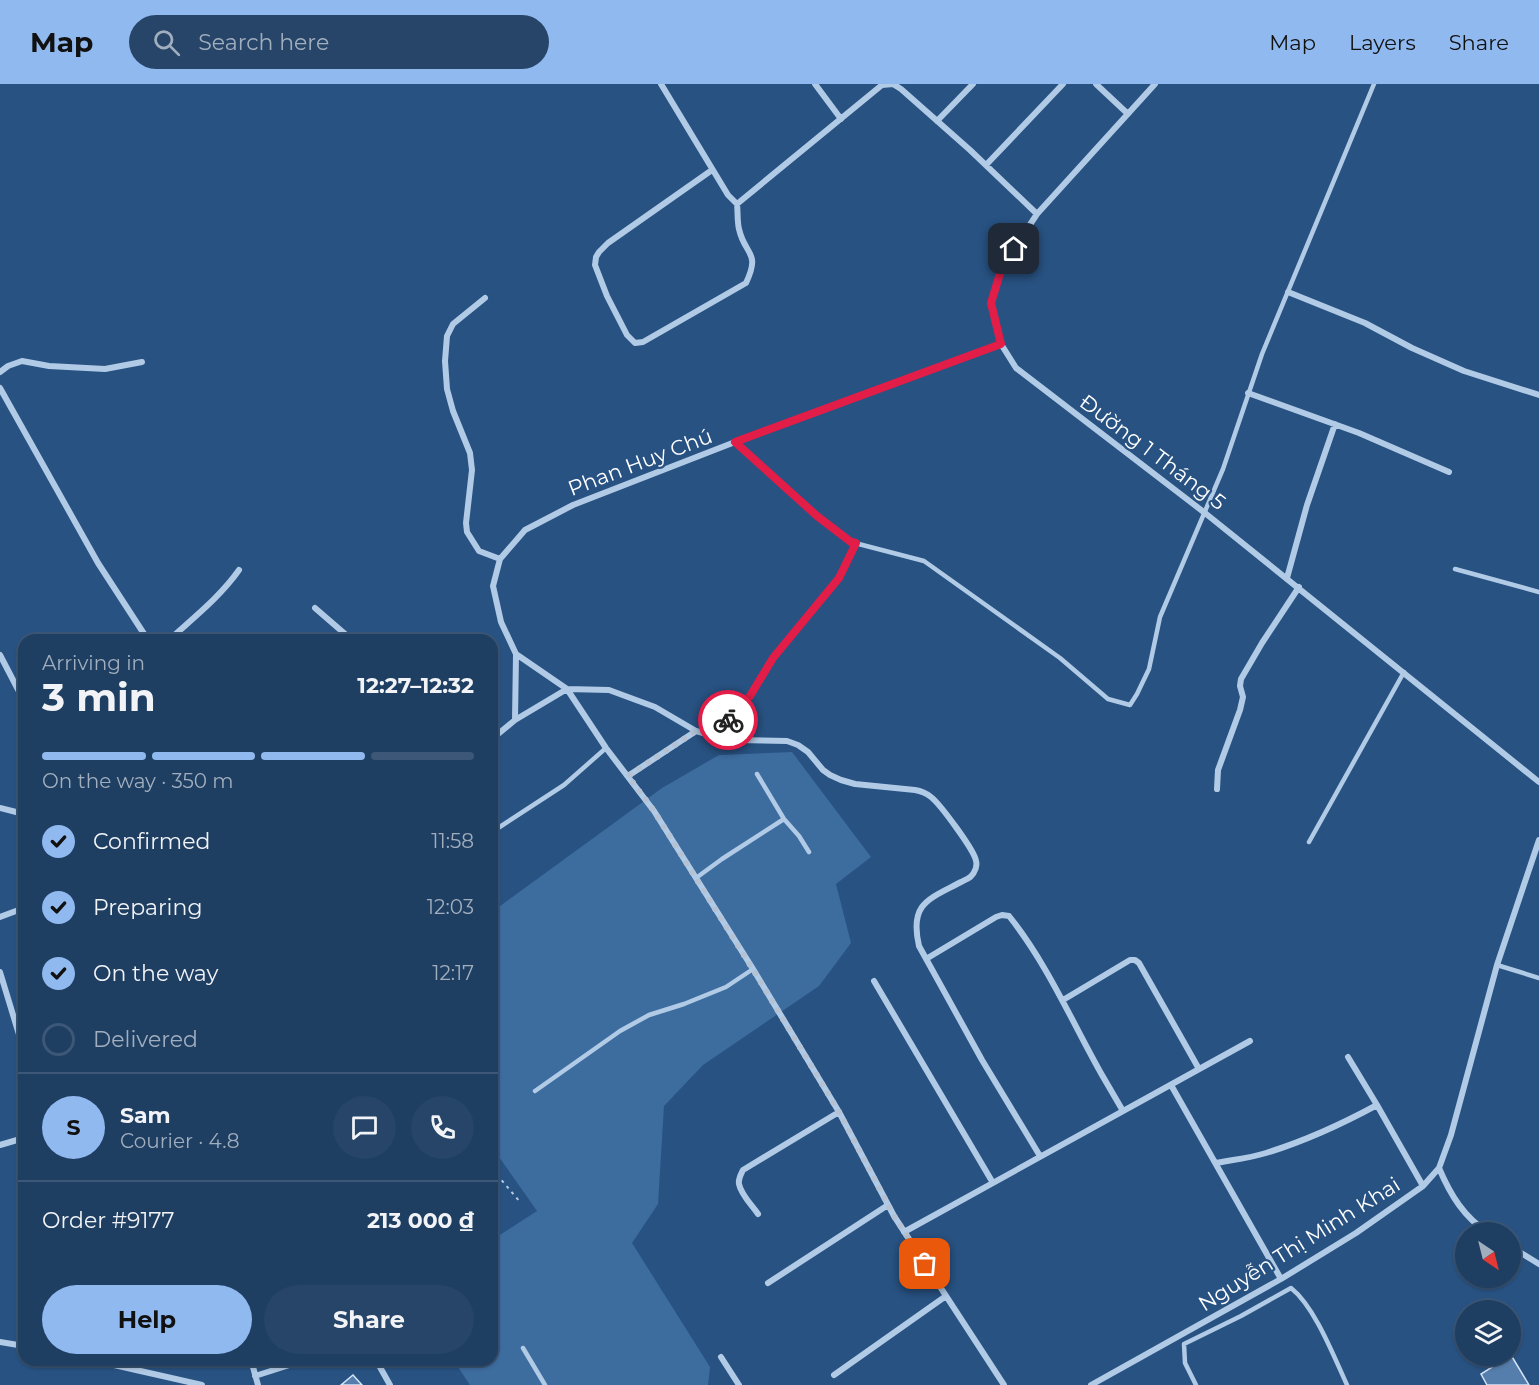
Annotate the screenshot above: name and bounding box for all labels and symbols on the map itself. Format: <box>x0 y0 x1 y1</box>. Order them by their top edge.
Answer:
pin <box>988 223 1039 274</box>
street label: Đường 1 Tháng 5 <box>1075 389 1231 515</box>
street label: Phan Huy Chú <box>564 423 716 501</box>
courier <box>698 690 758 750</box>
street label: Nguyễn Thị Minh Khai <box>1194 1172 1404 1316</box>
north arrow <box>1455 1222 1521 1288</box>
pin <box>899 1238 950 1289</box>

